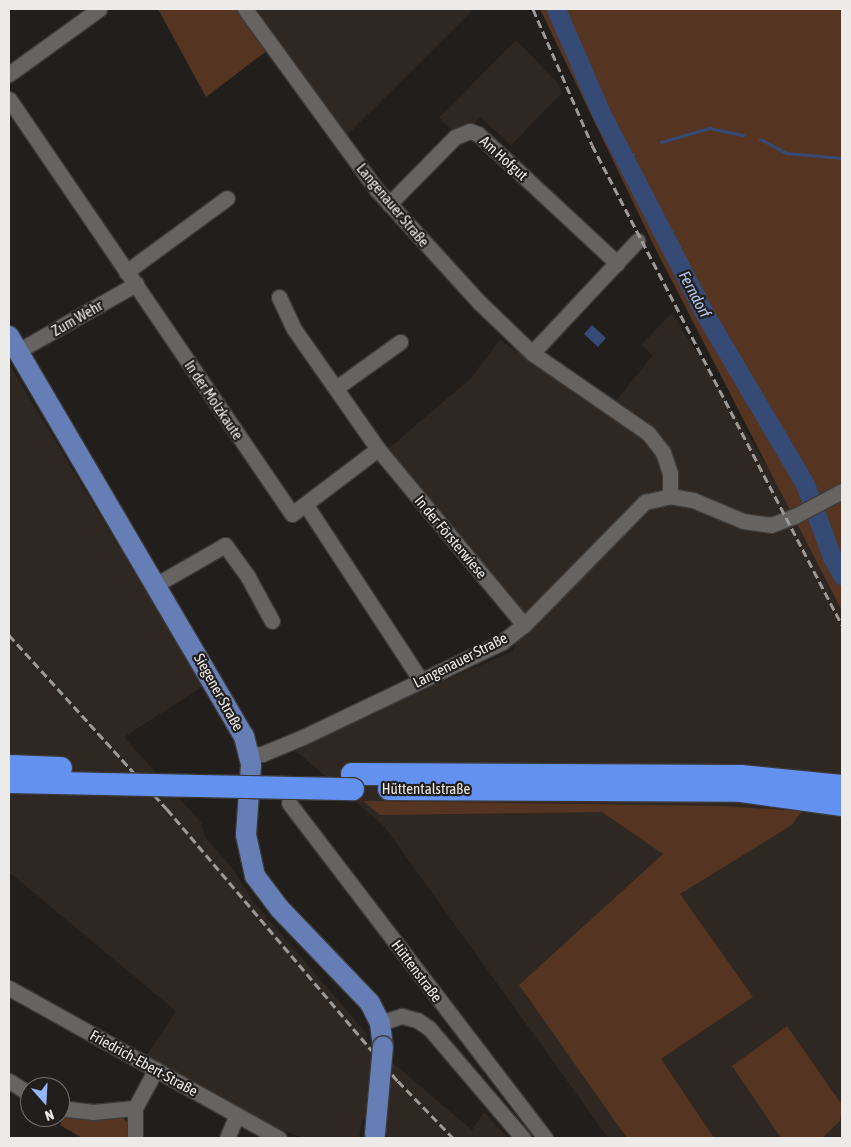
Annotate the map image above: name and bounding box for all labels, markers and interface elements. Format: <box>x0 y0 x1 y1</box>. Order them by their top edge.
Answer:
street label: Am Hofgut <box>476 132 532 184</box>
street label: Langenauer Straße <box>353 160 433 250</box>
water label: Ferndorf <box>675 267 715 321</box>
street label: Zum Wehr <box>48 296 106 340</box>
street label: In der Molzkaute <box>181 357 247 443</box>
street label: In der Försterwiese <box>411 492 491 582</box>
street label: Langenauer Straße <box>410 629 510 691</box>
street label: Siegener Straße <box>190 650 248 734</box>
street label: Hüttentalstraße <box>382 780 470 798</box>
street label: Hüttenstraße <box>388 936 446 1006</box>
street label: Friedrich-Ebert-Straße <box>87 1026 201 1100</box>
north arrow <box>20 1077 70 1127</box>
text: N <box>43 1106 56 1124</box>

